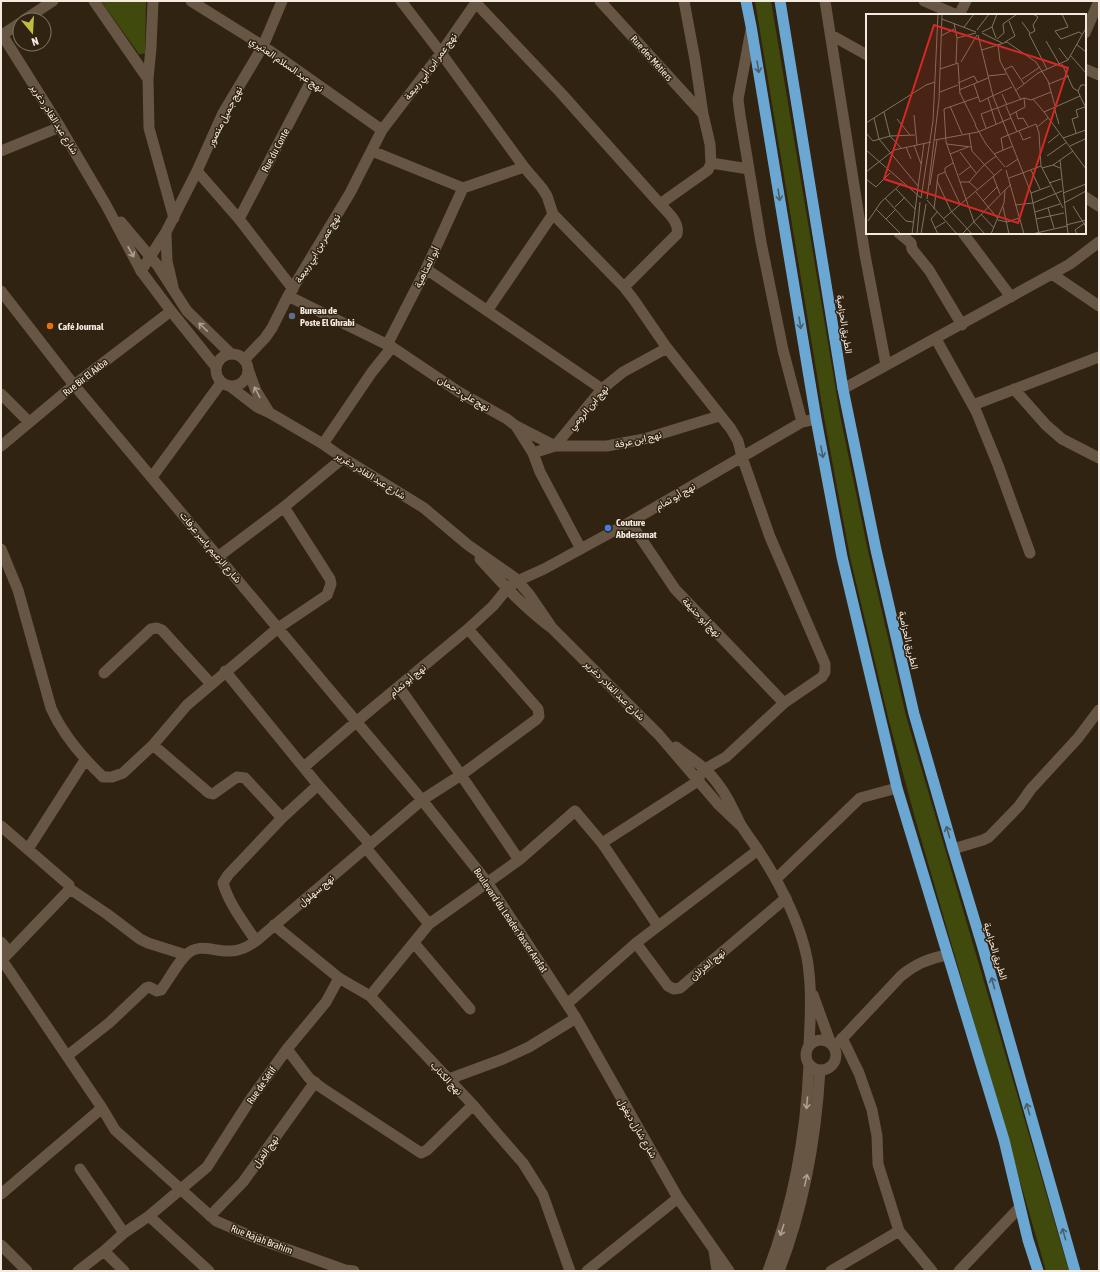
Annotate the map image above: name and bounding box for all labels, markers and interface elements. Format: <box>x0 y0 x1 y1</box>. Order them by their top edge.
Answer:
north arrow <box>12 12 52 52</box>
inset map <box>866 14 1086 234</box>
street label: نهج عمر ابن أبي ربيعة <box>402 31 462 104</box>
street label: Rue des Métiers <box>628 33 675 84</box>
text: N <box>30 35 40 48</box>
street label: نهج عبد السلام العتيري <box>246 35 326 97</box>
one-way arrow <box>754 60 762 73</box>
street label: شارع عبد القادر دغرير <box>27 81 81 157</box>
street label: نهج جميل منصور <box>204 84 245 149</box>
street label: Rue du Conte <box>259 126 292 174</box>
one-way arrow <box>775 188 783 201</box>
street label: نهج عمر بن ابي ربيعة <box>292 212 345 286</box>
street label: أبو العتاهية <box>412 244 442 290</box>
one-way arrow <box>128 246 136 258</box>
street label: الطريق الحزامية <box>833 294 855 355</box>
place label: Bureau de Poste El Ghrabi <box>300 305 355 328</box>
marker: Bureau de Poste El Ghrabi <box>287 311 297 321</box>
one-way arrow <box>796 317 804 330</box>
marker: Café Journal <box>45 321 55 331</box>
place label: Café Journal <box>58 321 104 332</box>
one-way arrow <box>198 322 208 332</box>
street label: Rue Bir El Akba <box>61 356 110 398</box>
street label: نهج علي دحمان <box>434 374 492 416</box>
street label: نهج ابن الرومي <box>566 383 613 434</box>
one-way arrow <box>252 386 260 398</box>
street label: نهج ابن عرفة <box>613 429 663 451</box>
one-way arrow <box>818 445 826 458</box>
street label: شارع عبد القادر دغرير <box>332 449 408 502</box>
street label: نهج أبو تمام <box>653 480 698 513</box>
street label: شارع الزعيم ياسر عرفات <box>177 510 244 586</box>
place label: Couture Abdessmat <box>615 517 657 540</box>
marker: Couture Abdessmat <box>603 523 613 533</box>
street label: نهج أبو حنيفة <box>679 595 723 640</box>
street label: الطريق الحزامية <box>895 610 921 671</box>
street label: شارع عبد القادر دغرير <box>581 657 647 723</box>
street label: نهج أبو تمام <box>387 662 429 700</box>
one-way arrow <box>944 826 951 839</box>
street label: Boulevard du Leader Yasser Arafat <box>471 866 550 975</box>
street label: نهج سهلول <box>296 872 337 909</box>
street label: الطريق الحزامية <box>981 921 1010 982</box>
street label: نهج الغزلان <box>687 946 728 983</box>
one-way arrow <box>989 977 996 990</box>
street label: نهج الكتاب <box>428 1059 465 1098</box>
street label: Rue de Sétif <box>245 1064 278 1106</box>
street label: شارع شارل ديغول <box>615 1096 659 1161</box>
one-way arrow <box>803 1096 810 1109</box>
one-way arrow <box>1024 1102 1031 1115</box>
street label: نهج الغزل <box>250 1133 282 1170</box>
one-way arrow <box>803 1174 811 1187</box>
street label: Rue Rajah Brahim <box>229 1223 294 1256</box>
one-way arrow <box>778 1223 785 1236</box>
one-way arrow <box>1060 1227 1067 1240</box>

